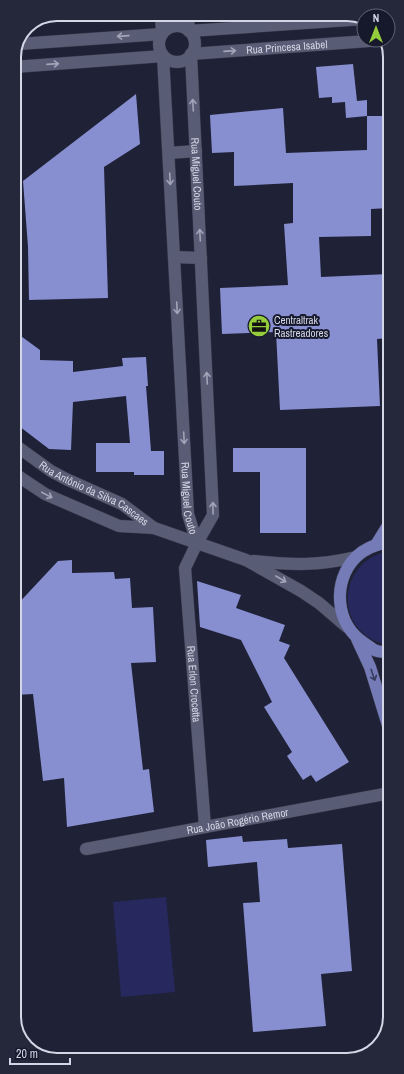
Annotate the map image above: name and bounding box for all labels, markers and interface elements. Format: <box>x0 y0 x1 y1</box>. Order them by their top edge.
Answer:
north arrow <box>356 8 396 48</box>
text: N <box>373 11 379 25</box>
one-way arrow <box>117 33 130 40</box>
street label: Rua Princesa Isabel <box>246 37 328 57</box>
one-way arrow <box>223 48 236 55</box>
one-way arrow <box>46 61 59 68</box>
one-way arrow <box>190 99 197 112</box>
street label: Rua Miguel Couto <box>188 137 205 211</box>
one-way arrow <box>166 172 174 185</box>
one-way arrow <box>196 229 203 242</box>
one-way arrow <box>173 301 181 314</box>
office icon: Centraltrak Rastreadores <box>246 313 272 339</box>
place label: Centraltrak Rastreadores <box>274 313 329 340</box>
one-way arrow <box>203 372 210 385</box>
one-way arrow <box>180 431 188 444</box>
street label: Rua Antônio da Silva Cascaes <box>37 458 152 529</box>
street label: Rua Miguel Couto <box>178 462 201 536</box>
one-way arrow <box>41 492 53 499</box>
one-way arrow <box>209 502 217 515</box>
one-way arrow <box>275 575 287 583</box>
street label: Rua Erlon Crocetta <box>184 645 204 723</box>
one-way arrow <box>369 668 377 680</box>
street label: Rua João Rogério Remor <box>186 805 289 837</box>
scale bar <box>10 1040 70 1066</box>
text: 20 m <box>16 1046 38 1062</box>

